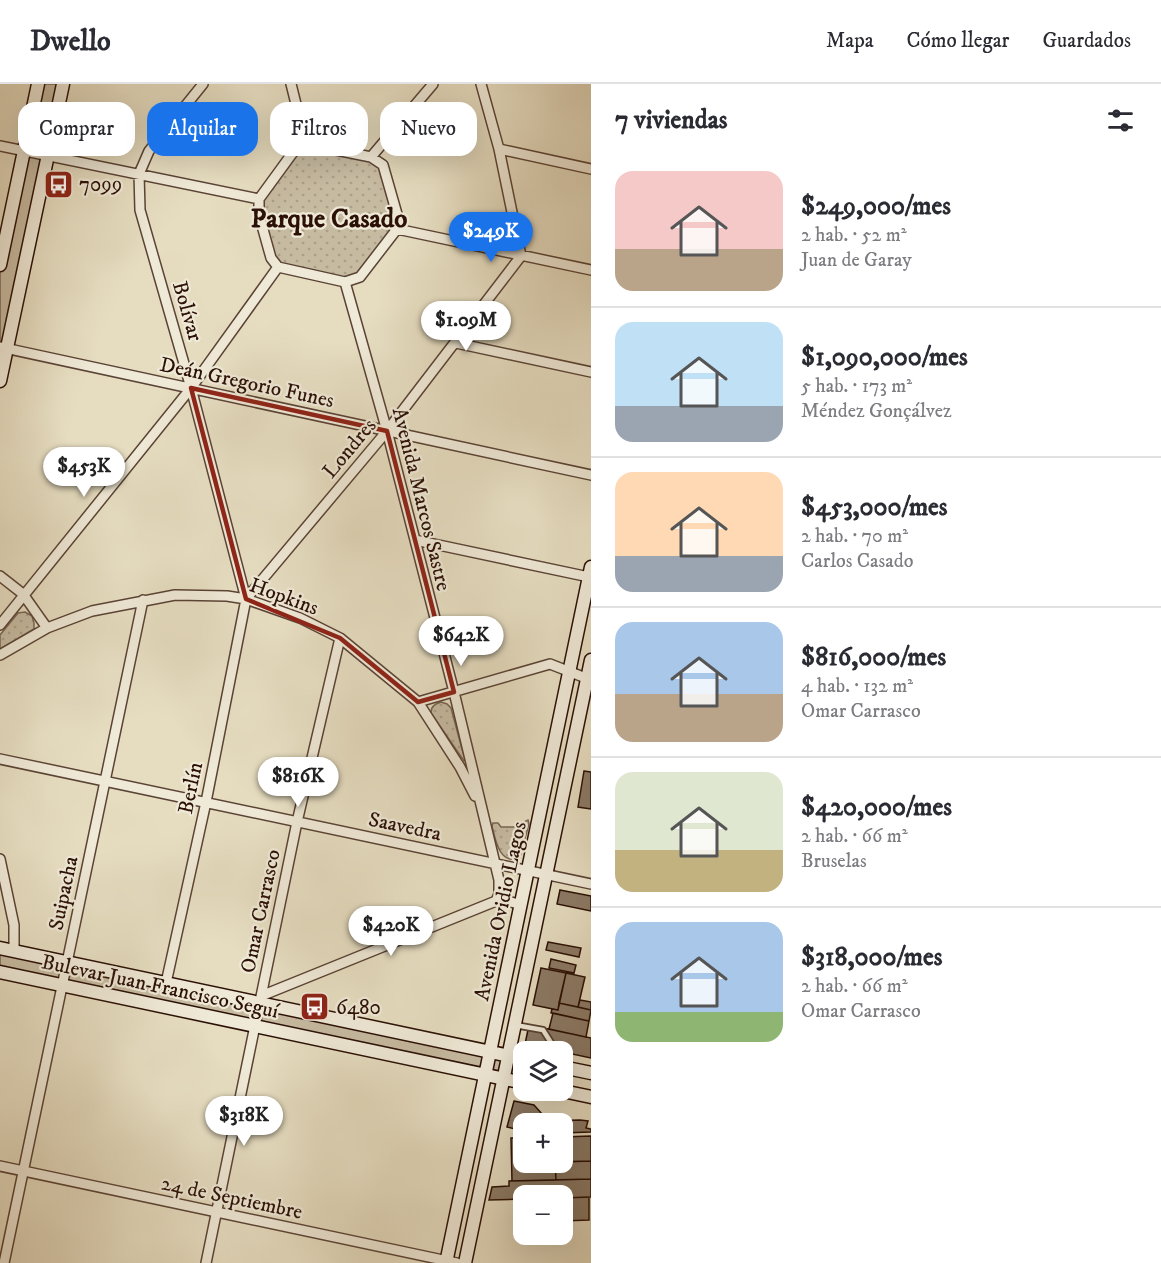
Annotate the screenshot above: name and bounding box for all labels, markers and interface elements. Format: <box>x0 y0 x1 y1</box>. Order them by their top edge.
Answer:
text: Dwello <box>30 24 111 59</box>
text: Mapa <box>826 28 874 54</box>
text: Cómo llegar <box>907 28 1009 54</box>
text: Guardados <box>1042 28 1131 54</box>
chip: Comprar <box>18 102 135 156</box>
chip: Alquilar <box>147 102 258 156</box>
chip: Filtros <box>270 102 368 156</box>
chip: Nuevo <box>380 102 477 156</box>
text: 7 viviendas <box>615 104 728 137</box>
icon: filters <box>1104 104 1137 137</box>
bus stop icon: 7099 <box>42 168 74 200</box>
place label: 7099 <box>79 172 122 198</box>
text: $249,000/mes <box>801 190 951 223</box>
icon: home <box>663 195 735 267</box>
district label: Parque Casado <box>251 202 407 236</box>
pin: $249K <box>449 212 533 263</box>
text: $249K <box>463 219 519 244</box>
text: 2 hab. · 52 m² <box>801 223 907 248</box>
text: Juan de Garay <box>801 248 912 273</box>
street label: Bolívar <box>166 278 208 344</box>
pin: $1.09M <box>417 301 515 352</box>
text: $1.09M <box>435 308 497 333</box>
text: $1,090,000/mes <box>801 341 968 374</box>
icon: home <box>663 346 735 418</box>
street label: Deán Gregorio Funes <box>157 352 336 414</box>
text: 5 hab. · 173 m² <box>801 374 912 399</box>
text: Méndez Gonçálvez <box>801 399 952 424</box>
street label: Avenida Marcos Sastre <box>386 405 456 594</box>
street label: Londres <box>317 413 382 484</box>
pin: $453K <box>42 447 126 498</box>
text: $453K <box>57 454 111 479</box>
text: $453,000/mes <box>801 491 948 524</box>
icon: home <box>663 496 735 568</box>
text: 2 hab. · 70 m² <box>801 524 908 549</box>
text: Carlos Casado <box>801 549 913 574</box>
street label: Hopkins <box>245 572 322 621</box>
pin: $642K <box>419 616 503 667</box>
text: $642K <box>433 623 489 648</box>
text: $816,000/mes <box>801 641 946 674</box>
icon: home <box>663 646 735 718</box>
text: 4 hab. · 132 m² <box>801 674 913 699</box>
text: Omar Carrasco <box>801 699 921 724</box>
pin: $816K <box>256 757 340 808</box>
street label: Berlín <box>173 760 209 817</box>
text: $816K <box>272 764 324 789</box>
text: $420,000/mes <box>801 791 952 824</box>
icon: home <box>663 796 735 868</box>
street label: Saavedra <box>366 807 444 847</box>
street label: Avenida Ovidio Lagos <box>469 819 533 1003</box>
text: 2 hab. · 66 m² <box>801 824 908 849</box>
street label: Omar Carrasco <box>235 847 287 975</box>
text: Bruselas <box>801 849 867 874</box>
street label: Suipacha <box>43 854 85 933</box>
pin: $420K <box>349 906 433 957</box>
text: $420K <box>362 913 420 938</box>
text: $318,000/mes <box>801 941 942 974</box>
icon: home <box>663 946 735 1018</box>
street label: Bulevar Juan Francisco Seguí <box>39 949 282 1025</box>
text: 2 hab. · 66 m² <box>801 974 908 999</box>
bus stop icon: 6480 <box>299 991 331 1023</box>
place label: 6480 <box>336 995 381 1021</box>
text: Omar Carrasco <box>801 999 921 1024</box>
map controls <box>513 1041 573 1245</box>
button: layers <box>513 1041 573 1101</box>
pin: $318K <box>202 1096 286 1147</box>
text: $318K <box>219 1103 269 1128</box>
button: + <box>513 1113 573 1173</box>
street label: 24 de Septiembre <box>159 1170 305 1226</box>
button: − <box>513 1185 573 1245</box>

